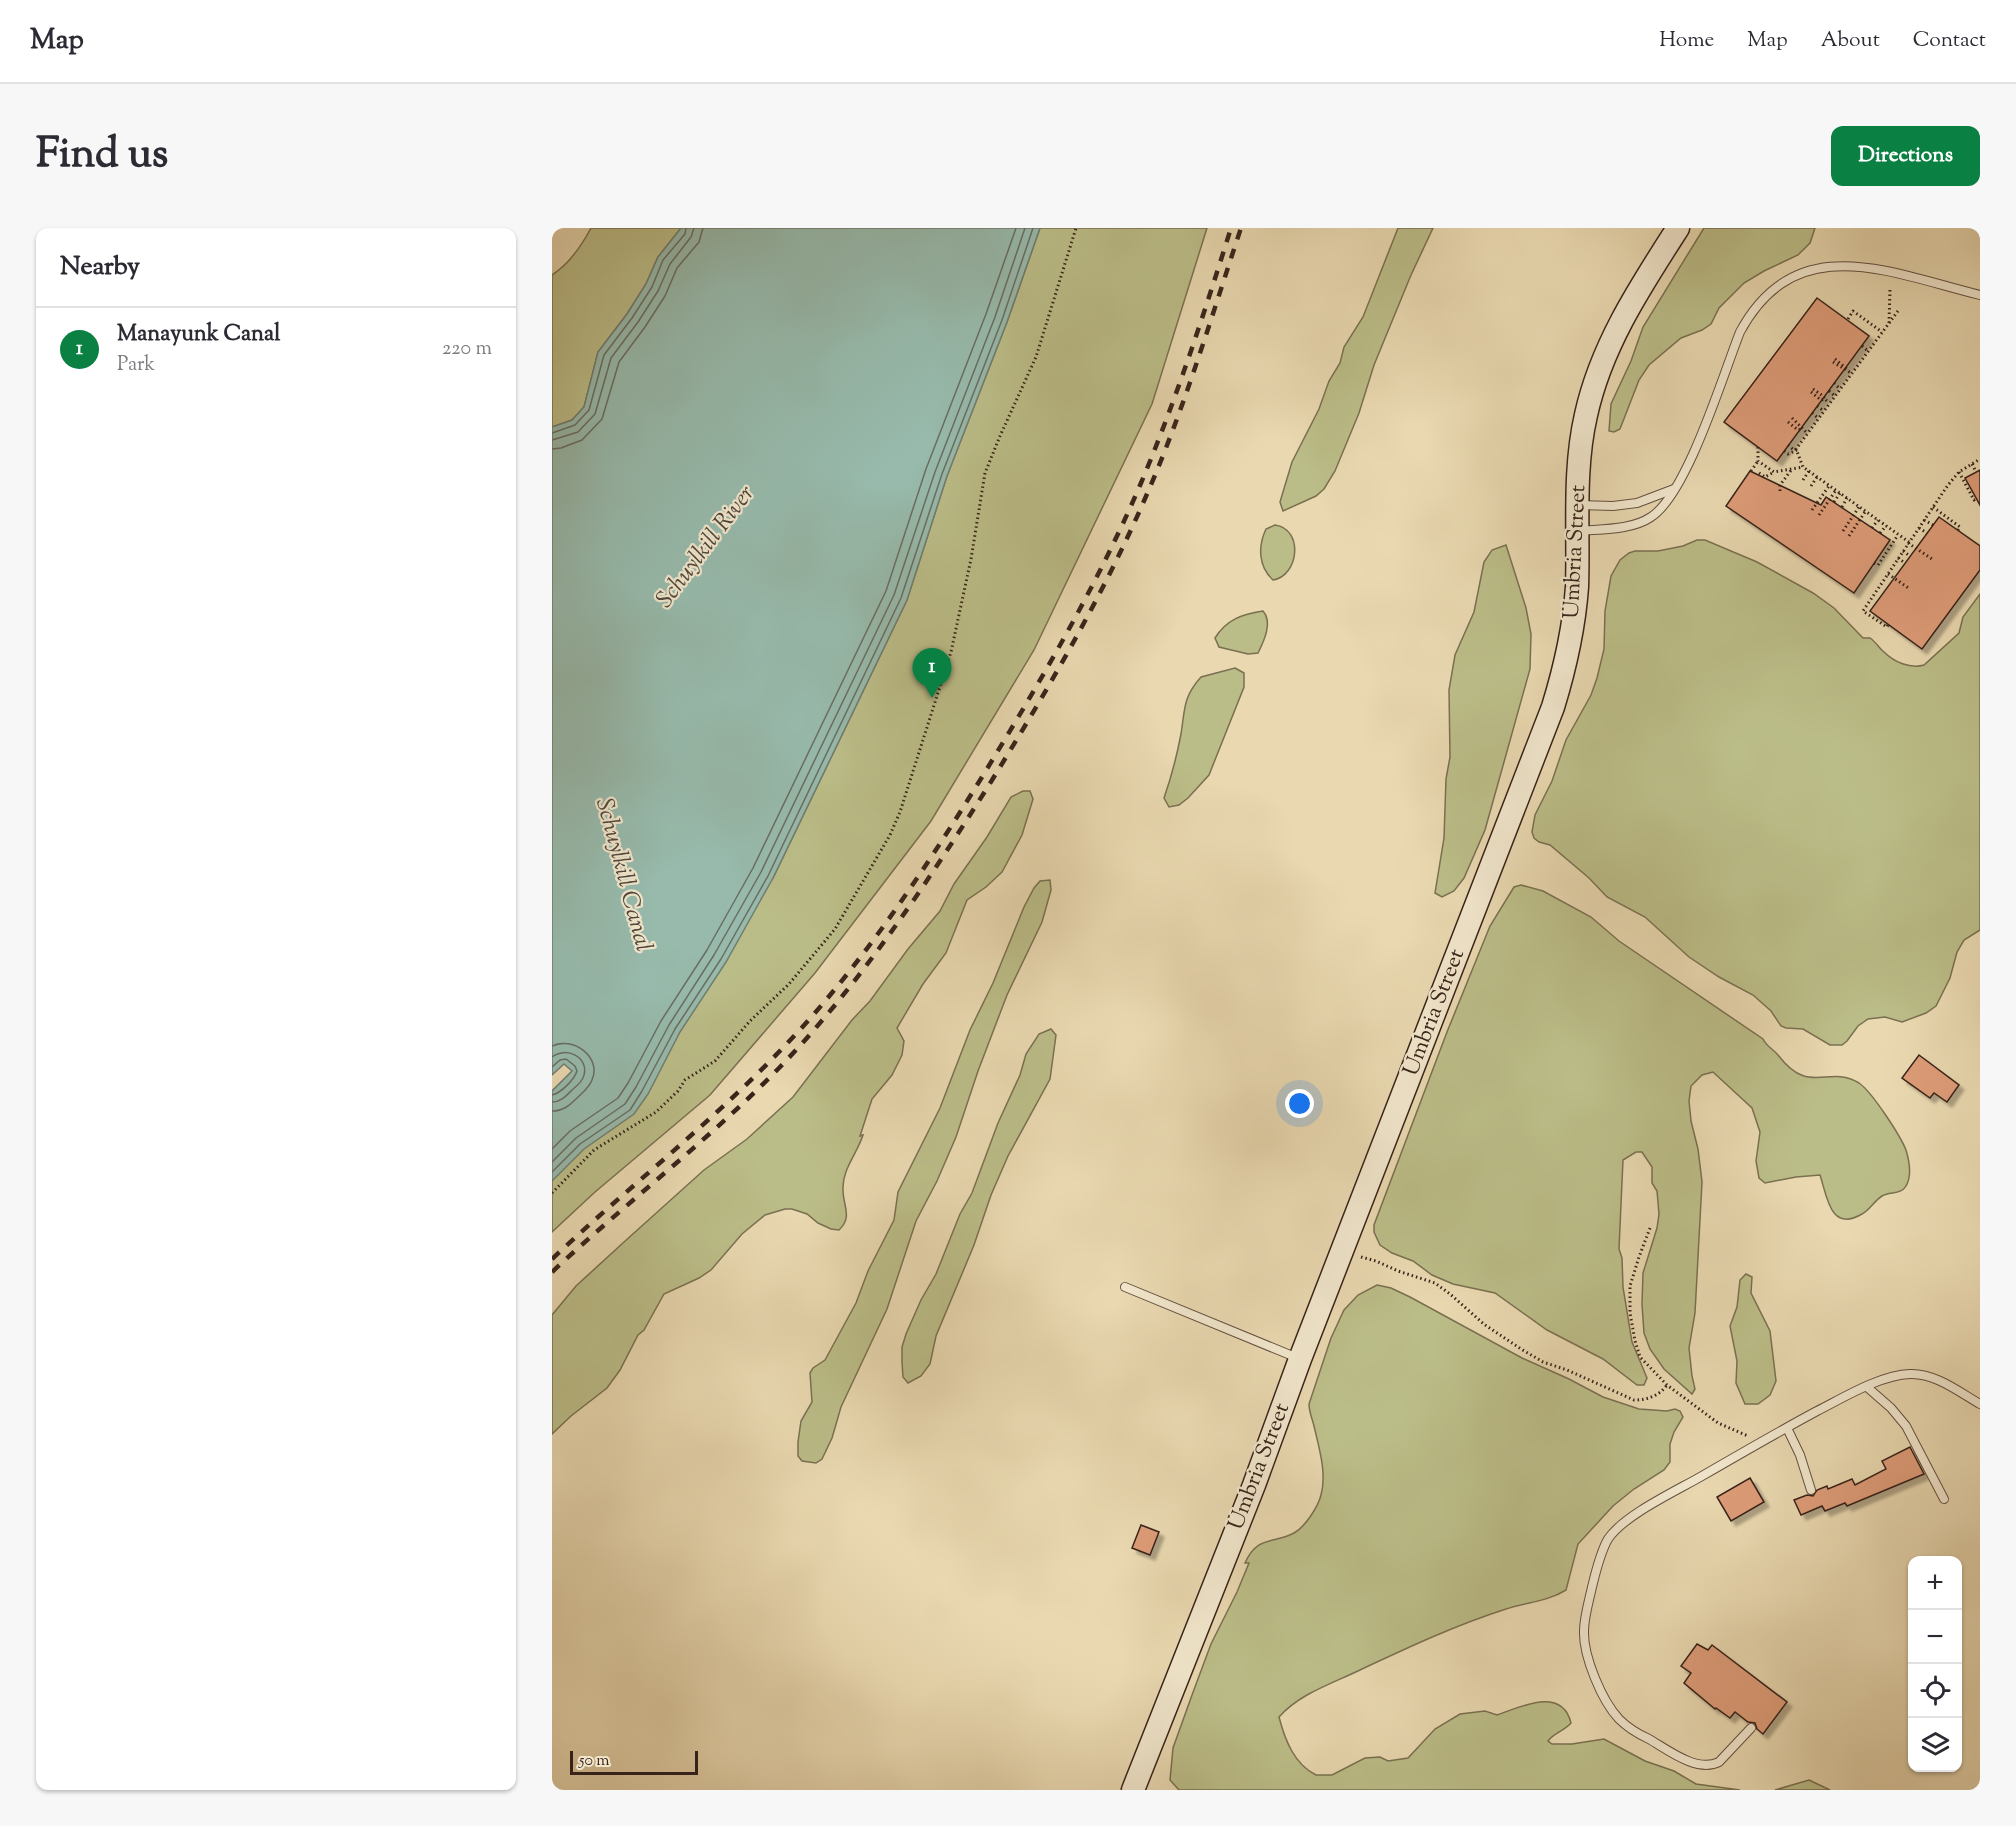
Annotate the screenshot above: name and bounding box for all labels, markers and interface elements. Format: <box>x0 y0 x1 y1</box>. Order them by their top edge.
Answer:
text: Map <box>30 21 84 61</box>
text: Home <box>1659 26 1714 56</box>
text: Map <box>1747 26 1788 56</box>
text: About <box>1821 26 1880 56</box>
text: Contact <box>1913 26 1986 56</box>
text: Find us <box>36 126 168 186</box>
button: Directions <box>1831 126 1980 186</box>
text: Nearby <box>60 249 140 286</box>
text: Manayunk Canal <box>117 319 280 351</box>
text: 1 <box>76 335 83 364</box>
text: 220 m <box>442 335 492 364</box>
text: Park <box>117 351 155 380</box>
water label: Schuylkill River <box>649 478 764 615</box>
street label: Umbria Street <box>1557 484 1596 620</box>
pin: 1 <box>912 648 952 698</box>
water label: Schuylkill Canal <box>586 795 660 955</box>
street label: Umbria Street <box>1396 944 1474 1081</box>
your location <box>1285 1089 1314 1118</box>
street label: Umbria Street <box>1221 1398 1299 1535</box>
map controls <box>1908 1556 1962 1772</box>
button: + <box>1908 1556 1962 1610</box>
button: − <box>1908 1610 1962 1664</box>
button: locate <box>1908 1664 1962 1718</box>
button: layers <box>1908 1718 1962 1772</box>
scale bar <box>570 1748 698 1776</box>
text: 50 m <box>579 1750 610 1773</box>

